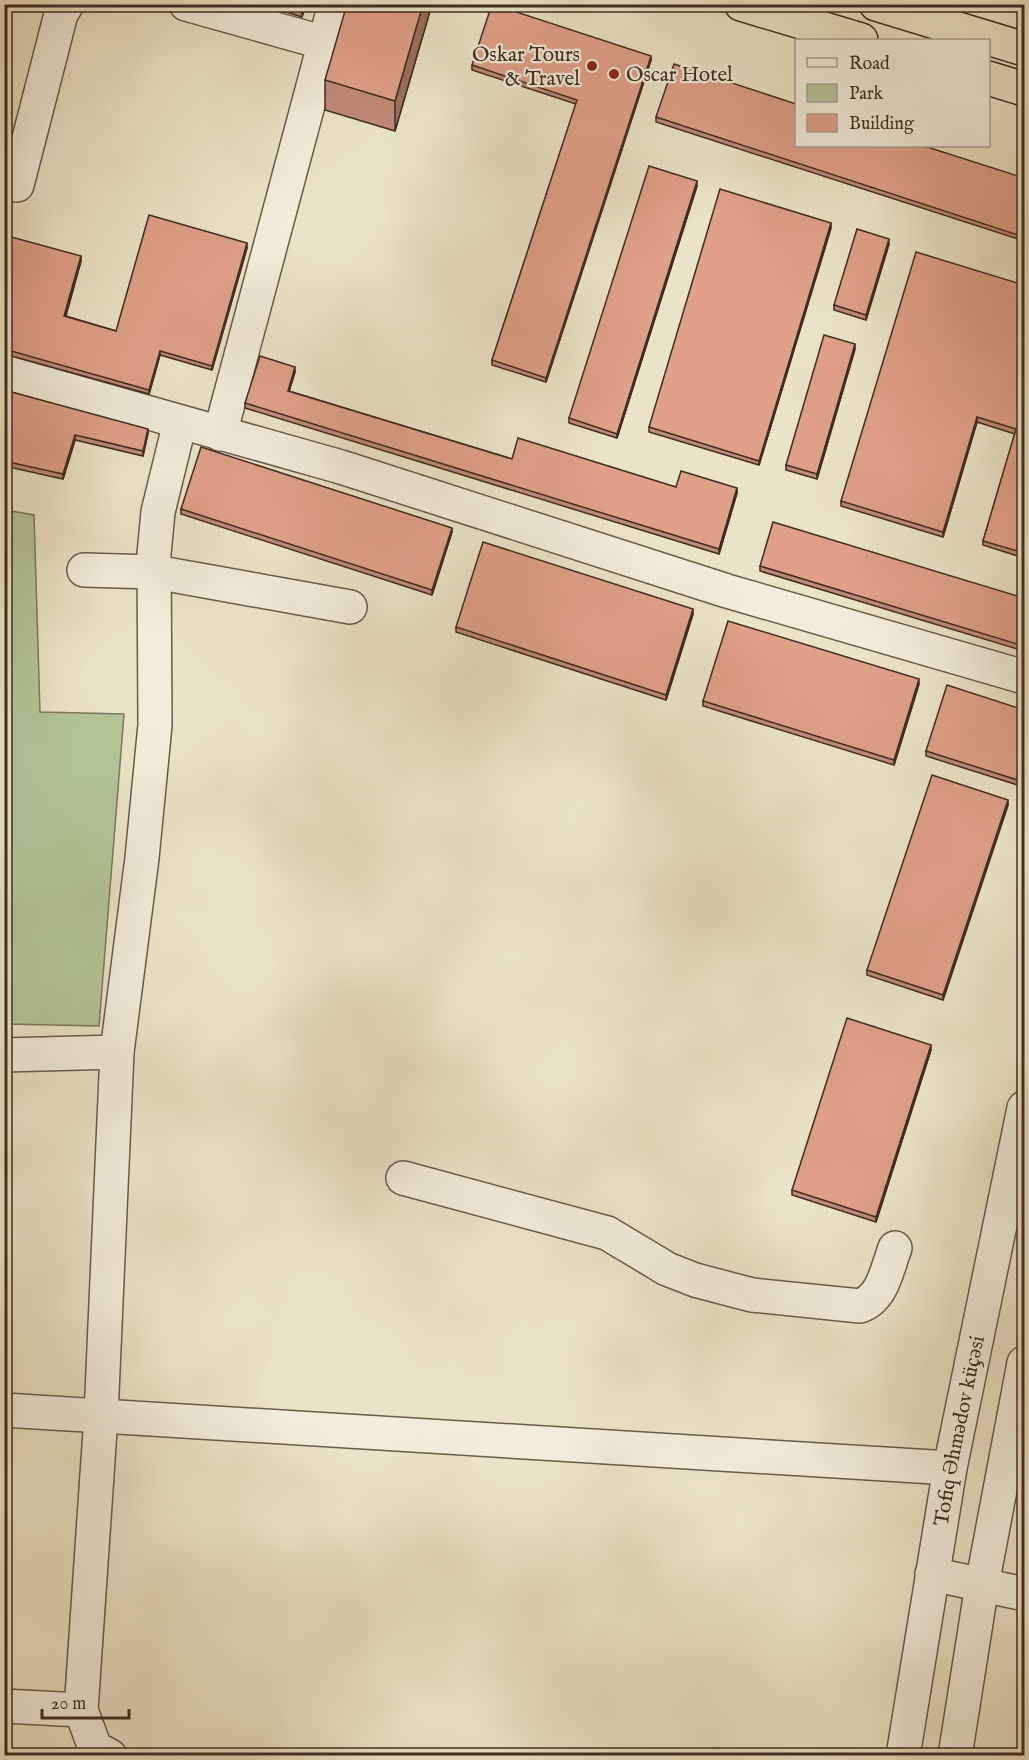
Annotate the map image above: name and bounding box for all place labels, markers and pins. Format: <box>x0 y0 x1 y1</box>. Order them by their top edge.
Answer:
place label: Oskar Tours & Travel <box>472 42 580 93</box>
marker: Oskar Tours & Travel <box>585 59 599 73</box>
place label: Oscar Hotel <box>626 62 733 89</box>
marker: Oscar Hotel <box>607 67 621 81</box>

